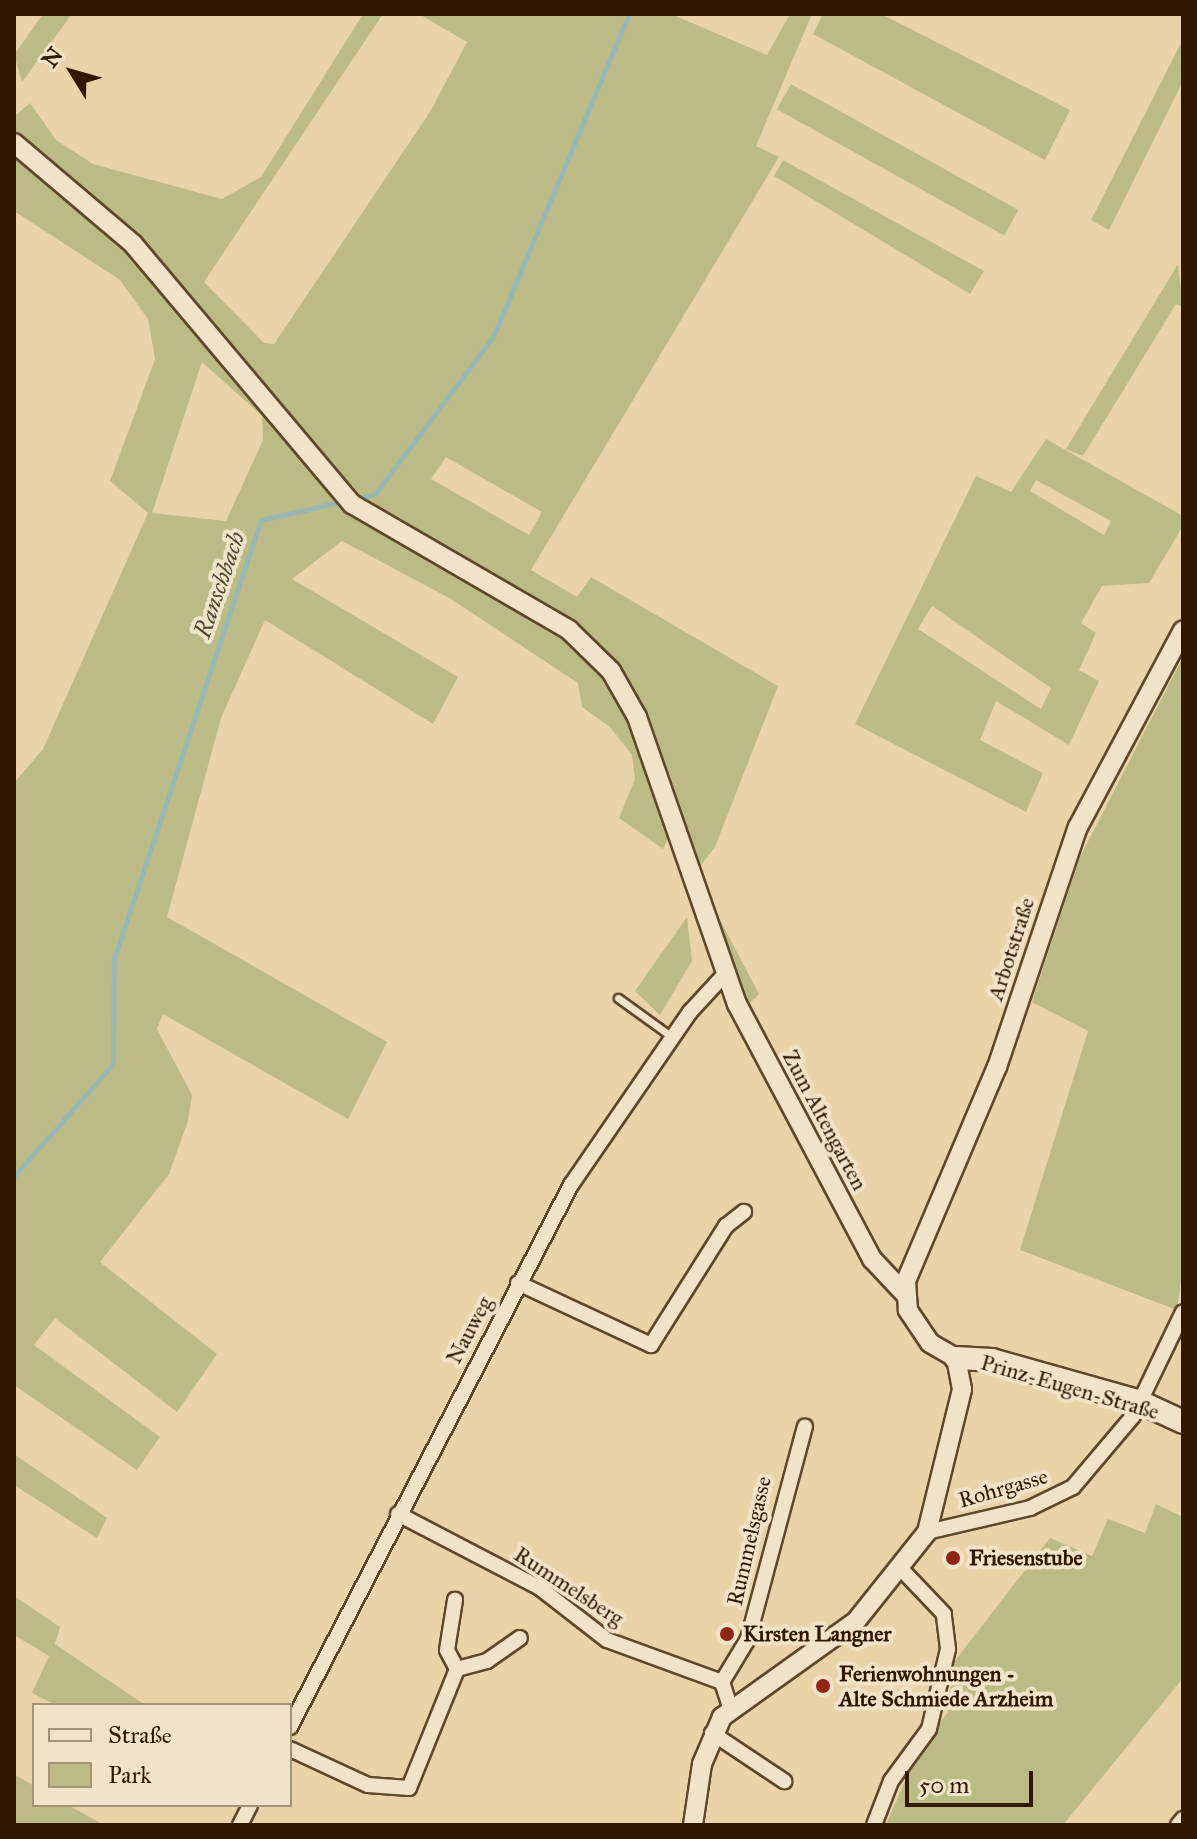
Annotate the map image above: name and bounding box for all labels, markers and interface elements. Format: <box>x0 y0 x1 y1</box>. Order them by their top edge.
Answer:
north arrow <box>32 32 112 112</box>
text: N <box>36 42 69 73</box>
water label: Ranschbach <box>188 528 252 642</box>
street label: Arbotstraße <box>982 894 1040 1004</box>
street label: Zum Altengarten <box>777 1045 873 1195</box>
street label: Nauweg <box>440 1292 498 1368</box>
street label: Prinz-Eugen-Straße <box>978 1349 1162 1425</box>
street label: Rohrgasse <box>955 1463 1051 1513</box>
street label: Rummelsgasse <box>721 1474 777 1608</box>
street label: Rummelsberg <box>509 1541 629 1631</box>
place label: Friesenstube <box>969 1545 1083 1571</box>
marker: Friesenstube <box>944 1549 962 1567</box>
place label: Kirsten Langner <box>743 1621 892 1647</box>
marker: Kirsten Langner <box>718 1625 736 1643</box>
place label: Ferienwohnungen - Alte Schmiede Arzheim <box>839 1660 1053 1712</box>
marker: Ferienwohnungen - Alte Schmiede Arzheim <box>814 1677 832 1695</box>
legend <box>32 1703 292 1807</box>
text: Straße <box>108 1720 172 1750</box>
scale bar <box>909 1755 1037 1805</box>
text: Park <box>108 1760 151 1790</box>
text: 50 m <box>919 1770 969 1800</box>

